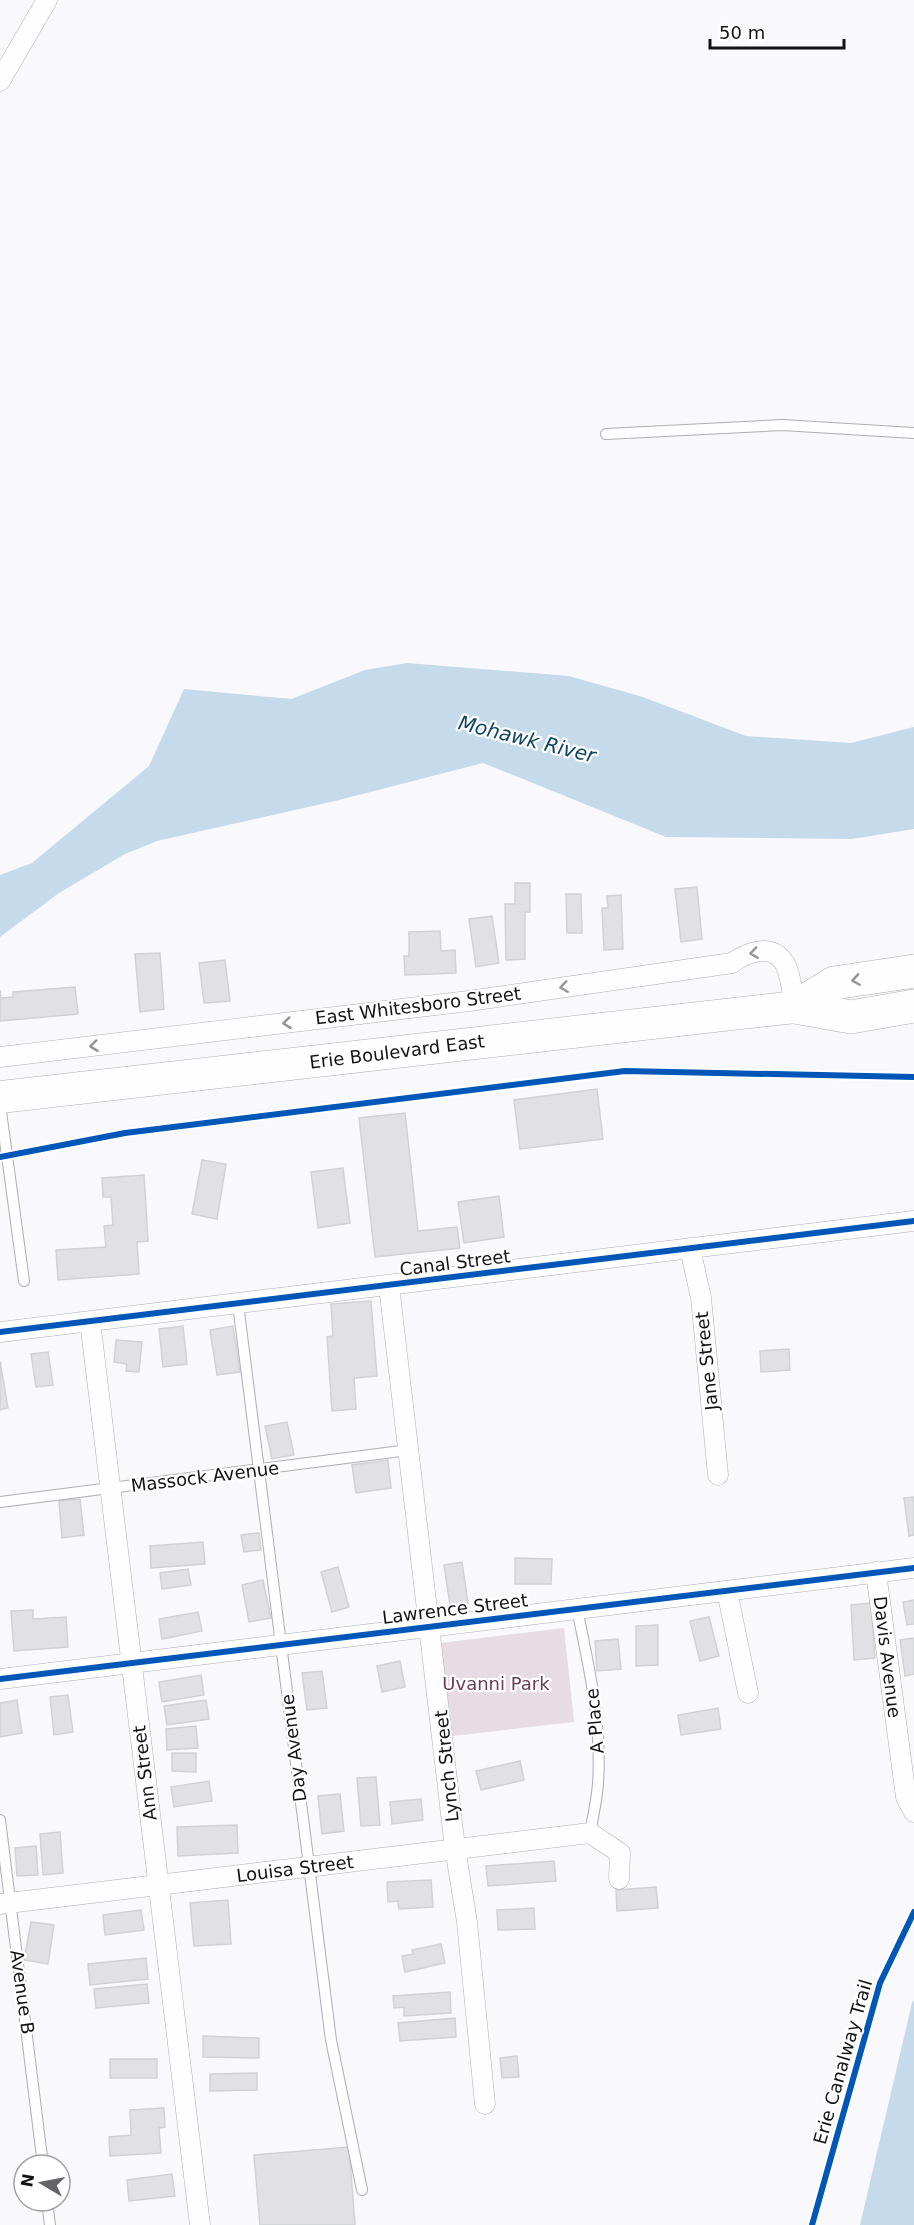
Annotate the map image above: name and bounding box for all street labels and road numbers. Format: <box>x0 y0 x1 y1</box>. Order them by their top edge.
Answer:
street label: East Whitesboro Street <box>314 982 522 1029</box>
street label: Erie Boulevard East <box>308 1030 486 1073</box>
street label: Canal Street <box>398 1245 512 1280</box>
street label: Jane Street <box>691 1311 722 1412</box>
street label: Massock Avenue <box>130 1457 280 1496</box>
street label: Lawrence Street <box>381 1589 529 1628</box>
street label: Davis Avenue <box>870 1595 905 1719</box>
street label: A Place <box>581 1687 608 1755</box>
street label: Day Avenue <box>276 1693 311 1803</box>
street label: Lynch Street <box>430 1709 463 1823</box>
street label: Ann Street <box>128 1724 161 1822</box>
street label: Louisa Street <box>235 1851 355 1886</box>
street label: Avenue B <box>6 1948 39 2035</box>
street label: Erie Canalway Trail <box>809 1977 876 2147</box>

